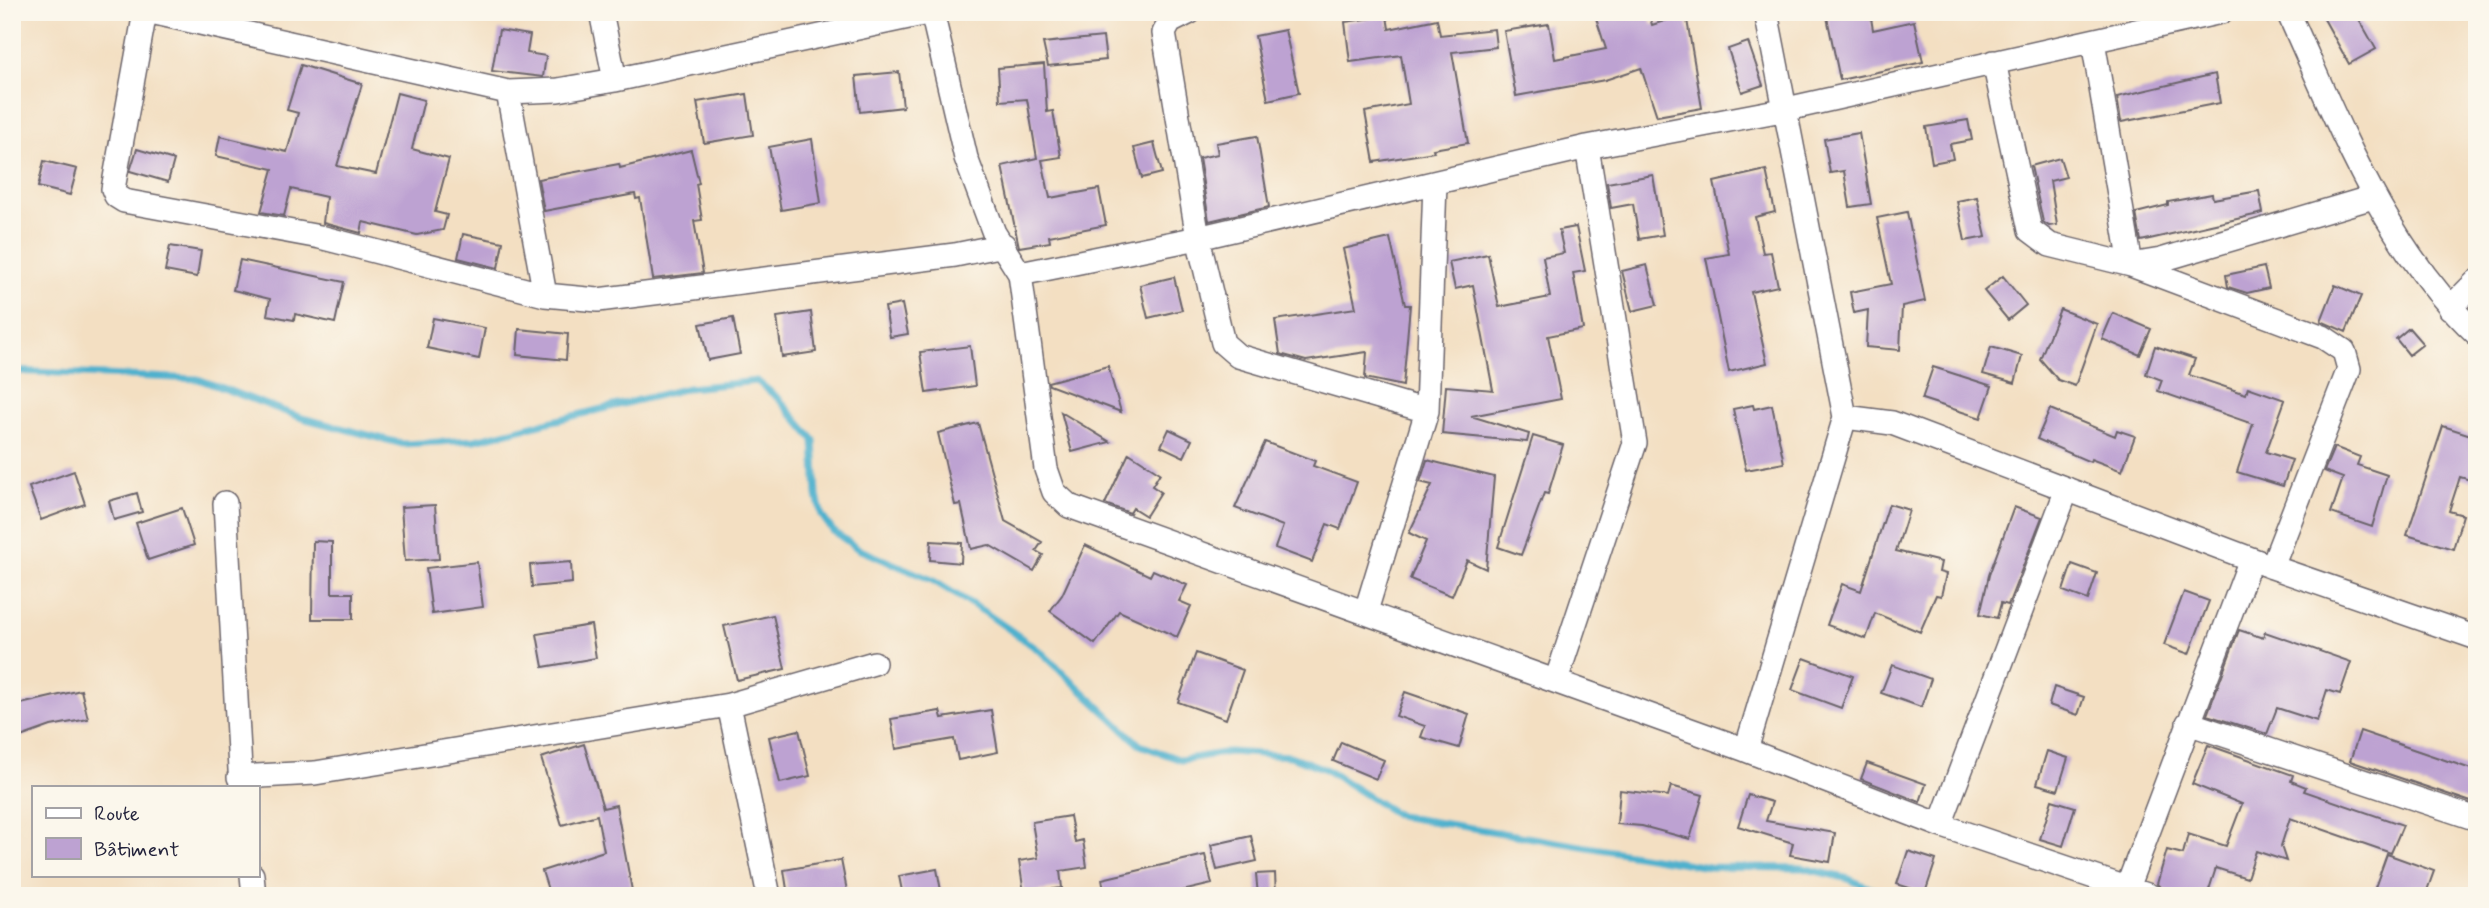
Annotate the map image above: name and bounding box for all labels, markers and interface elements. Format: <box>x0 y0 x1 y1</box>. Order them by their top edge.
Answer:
legend <box>32 786 259 876</box>
text: Route <box>94 800 140 828</box>
text: Bâtiment <box>94 836 179 864</box>

